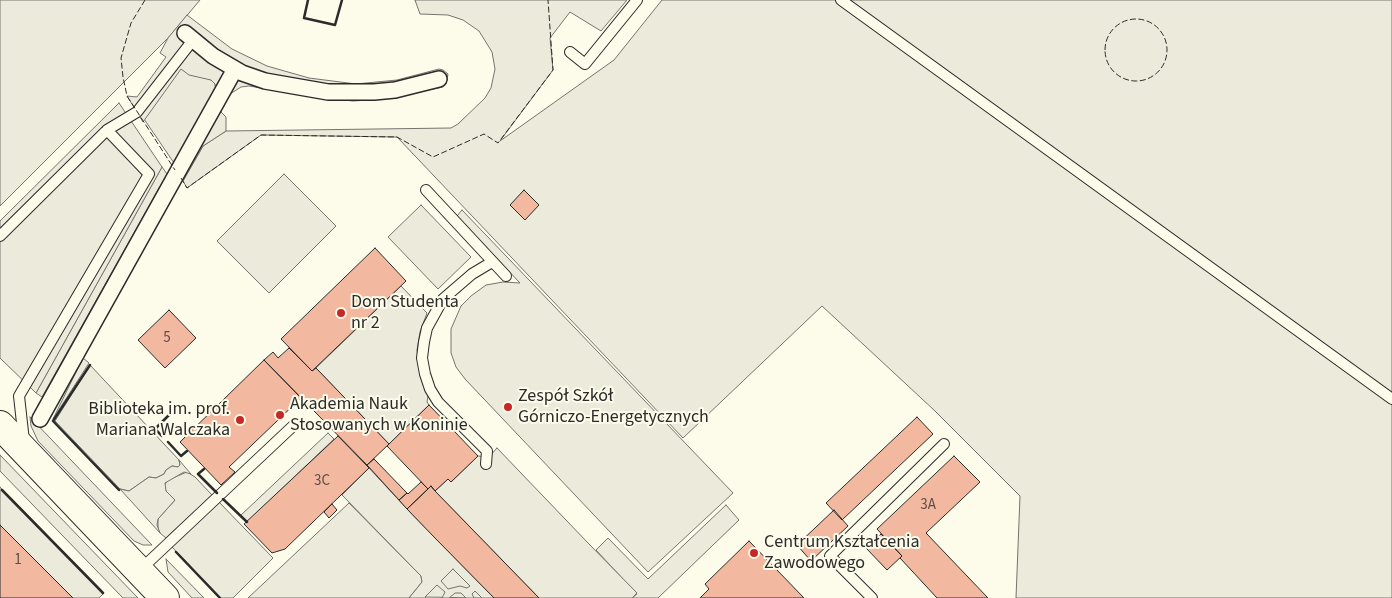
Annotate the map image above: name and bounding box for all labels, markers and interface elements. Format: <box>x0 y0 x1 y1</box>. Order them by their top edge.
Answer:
place label: Dom Studenta nr 2 <box>351 292 459 334</box>
marker: Dom Studenta nr 2 <box>335 307 347 319</box>
house number: 5 <box>163 330 171 348</box>
place label: Zespół Szkół Górniczo-Energetycznych <box>518 386 709 428</box>
place label: Akademia Nauk Stosowanych w Koninie <box>290 394 468 436</box>
place label: Biblioteka im. prof. Mariana Walczaka <box>88 399 230 442</box>
marker: Zespół Szkół Górniczo-Energetycznych <box>502 401 514 413</box>
marker: Akademia Nauk Stosowanych w Koninie <box>274 409 286 421</box>
marker: Biblioteka im. prof. Mariana Walczaka <box>234 414 246 426</box>
house number: 3C <box>314 473 330 491</box>
house number: 3A <box>920 497 936 515</box>
place label: Centrum Kształcenia Zawodowego <box>764 532 920 574</box>
marker: Centrum Kształcenia Zawodowego <box>748 547 760 559</box>
house number: 1 <box>14 552 22 570</box>

